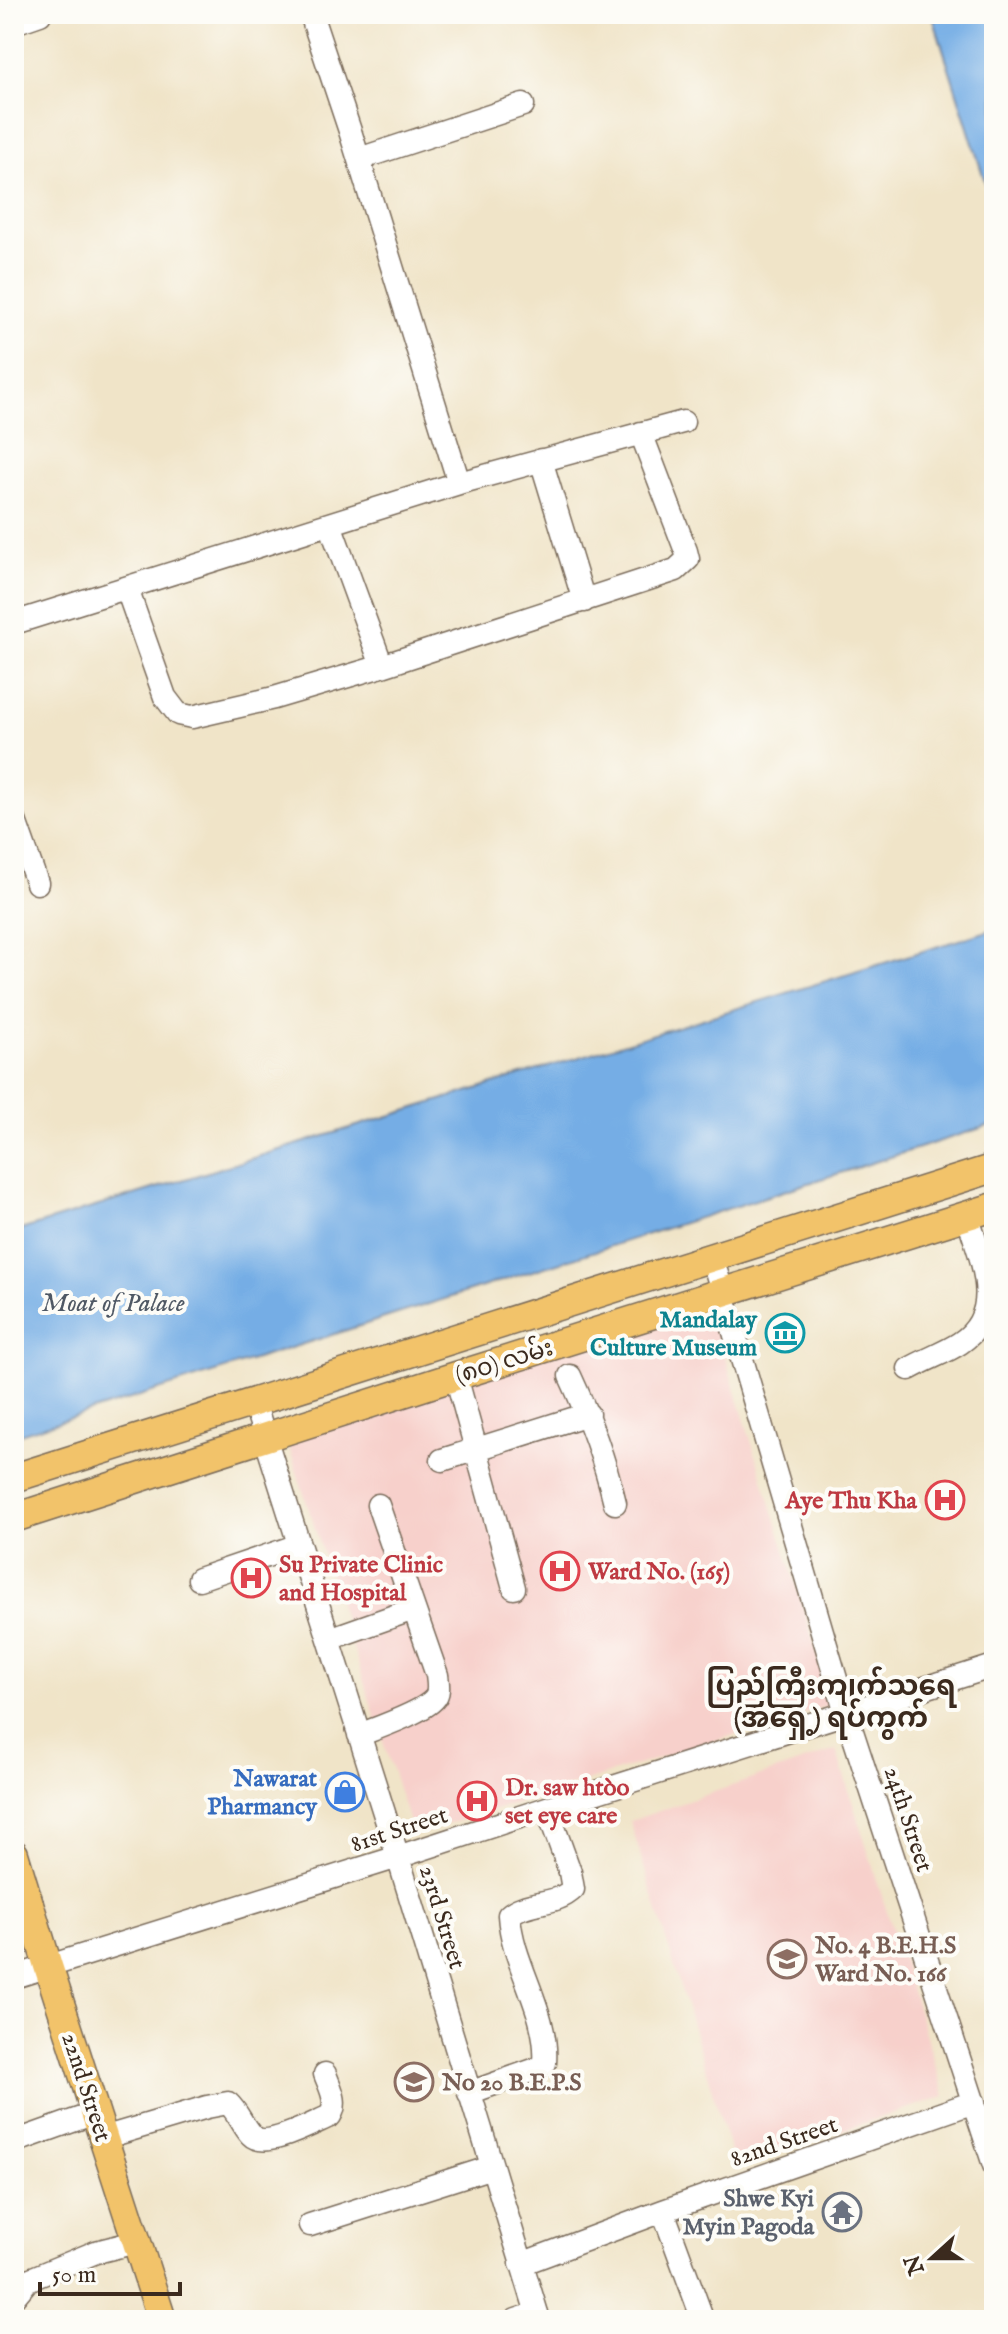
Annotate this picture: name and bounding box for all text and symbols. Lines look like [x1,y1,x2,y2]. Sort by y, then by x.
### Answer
water label: Moat of Palace [41,1287,185,1320]
place label: Mandalay Culture Museum [590,1305,758,1364]
museum icon: Mandalay Culture Museum [764,1312,806,1354]
street label: (၈၀) လမ်း [451,1331,557,1392]
hospital icon: Aye Thu Kha [924,1479,966,1521]
place label: Aye Thu Kha [784,1486,918,1517]
place label: Su Private Clinic and Hospital [279,1550,443,1609]
hospital icon: Ward No. (165) [539,1550,581,1592]
hospital icon: Su Private Clinic and Hospital [230,1557,272,1599]
place label: Ward No. (165) [587,1557,730,1588]
district label: ပြည်ကြီးကျက်သရေ (အရှေ့) ရပ်ကွက် [706,1666,957,1740]
street label: 24th Street [876,1763,939,1876]
place label: Nawarat Pharmancy [207,1764,318,1823]
shop icon: Nawarat Pharmancy [324,1771,366,1813]
place label: Dr. saw htòo set eye care [505,1773,629,1832]
hospital icon: Dr. saw htòo set eye care [456,1780,498,1822]
street label: 81st Street [347,1800,452,1861]
street label: 23rd Street [411,1862,472,1973]
place label: No. 4 B.E.H.S Ward No. 166 [814,1931,956,1990]
school or university icon: No. 4 B.E.H.S Ward No. 166 [766,1938,808,1980]
street label: 22nd Street [53,2029,118,2146]
school or university icon: No 20 B.E.P.S [393,2061,435,2103]
place label: No 20 B.E.P.S [441,2068,582,2099]
street label: 82nd Street [727,2110,842,2175]
place label: Shwe Kyi Myin Pagoda [683,2184,815,2243]
temple icon: Shwe Kyi Myin Pagoda [821,2191,863,2233]
north arrow [892,2218,972,2298]
scale bar [40,2246,180,2296]
text: N [899,2251,932,2279]
text: 50 m [52,2260,96,2291]

